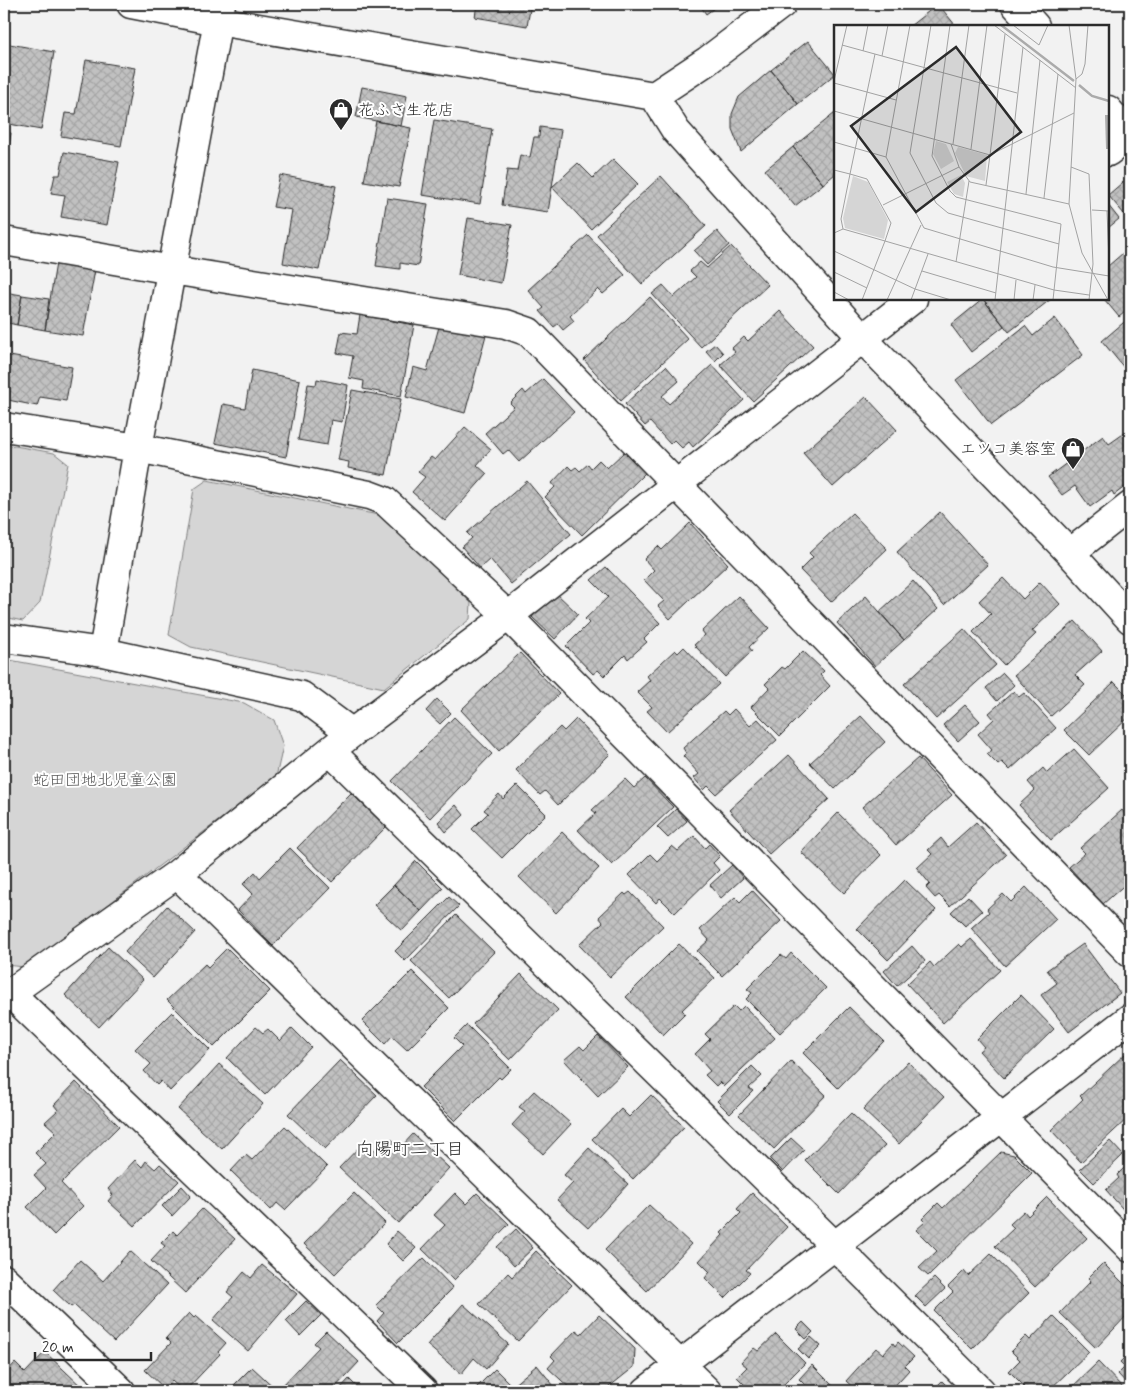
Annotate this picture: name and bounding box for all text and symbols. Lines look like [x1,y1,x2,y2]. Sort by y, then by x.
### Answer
inset map [834,25,1109,300]
shop icon: 花ふさ生花店 [328,97,354,131]
place label: 花ふさ生花店 [358,100,454,121]
shop icon: エツコ美容室 [1060,436,1086,470]
place label: エツコ美容室 [960,439,1056,460]
park label: 蛇田団地北児童公園 [33,770,177,791]
district label: 向陽町二丁目 [356,1138,464,1162]
scale bar [35,1330,151,1362]
text: 20 m [42,1338,74,1358]

